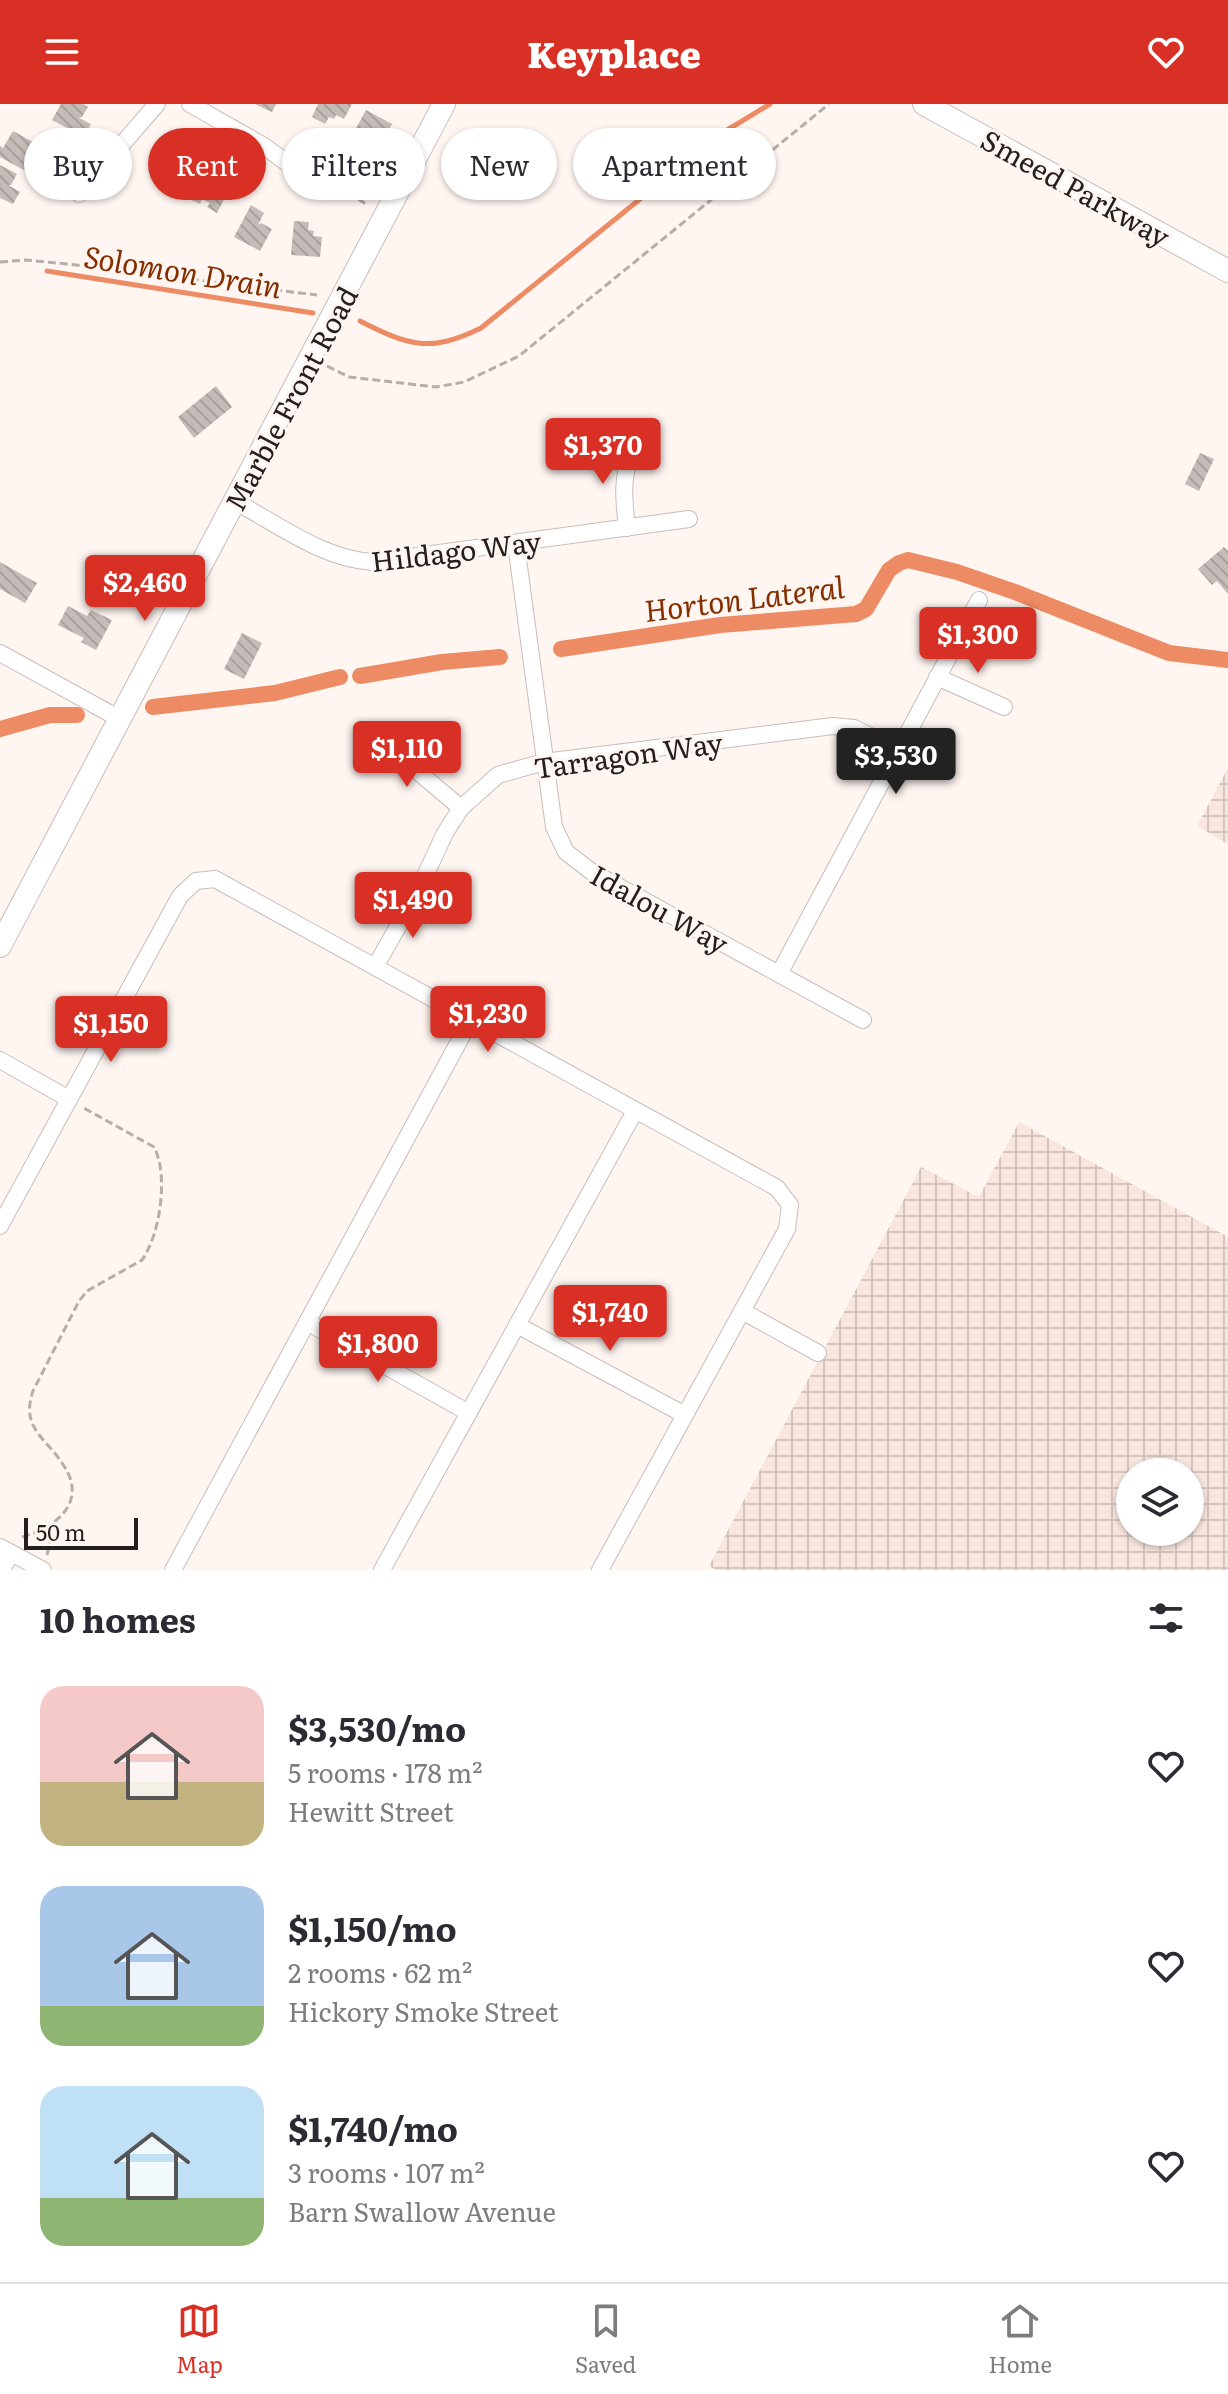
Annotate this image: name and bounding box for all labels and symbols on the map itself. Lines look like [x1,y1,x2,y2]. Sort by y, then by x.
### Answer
street label: Smeed Parkway [974,118,1179,257]
water label: Solomon Drain [81,233,285,307]
street label: Marble Front Road [213,278,367,518]
pin: $1,370 [538,418,668,486]
street label: Hildago Way [369,519,544,581]
pin: $2,460 [80,555,210,623]
water label: Horton Lateral [642,563,847,631]
pin: $1,300 [913,607,1043,675]
street label: Tarragon Way [531,720,726,788]
pin: $1,110 [342,721,472,789]
pin: $3,530 [831,728,961,796]
street label: Idalou Way [583,853,737,964]
pin: $1,490 [348,872,478,940]
pin: $1,230 [423,986,553,1054]
pin: $1,150 [46,996,176,1064]
pin: $1,740 [545,1285,675,1353]
pin: $1,800 [313,1316,443,1384]
scale bar [24,1514,138,1550]

